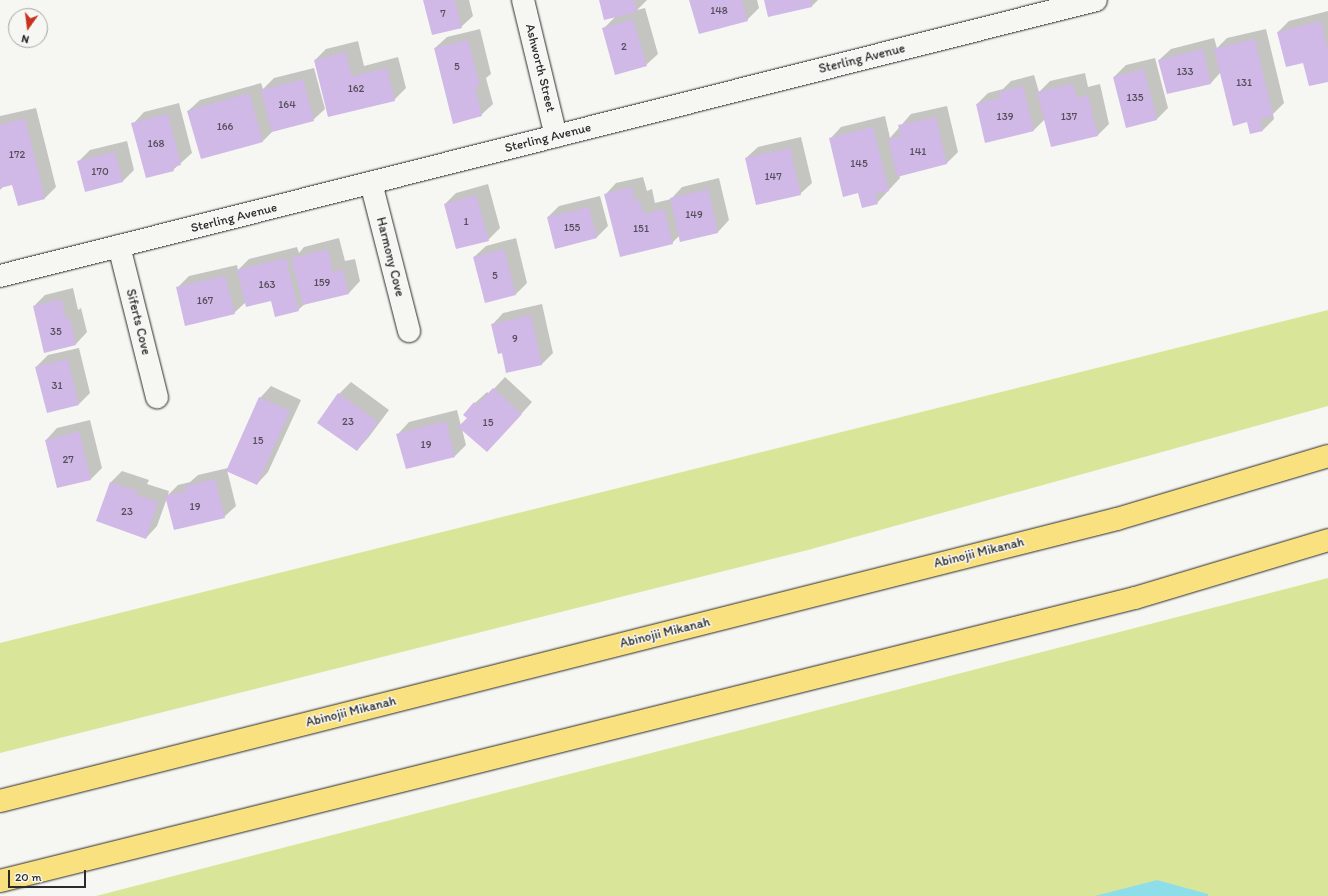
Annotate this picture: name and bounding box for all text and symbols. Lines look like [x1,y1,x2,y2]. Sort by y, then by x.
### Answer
house number: 148 [710,4,728,18]
house number: 7 [440,7,446,21]
north arrow [8,8,48,48]
street label: Ashworth Street [521,22,559,114]
text: N [20,32,30,46]
house number: 2 [621,40,627,54]
street label: Sterling Avenue [818,41,906,77]
house number: 5 [454,60,460,74]
house number: 133 [1176,65,1194,79]
house number: 131 [1236,76,1252,90]
house number: 162 [348,82,364,96]
house number: 135 [1127,91,1143,105]
house number: 164 [278,98,296,112]
house number: 139 [997,110,1013,124]
house number: 137 [1061,110,1077,124]
house number: 166 [217,120,233,134]
street label: Sterling Avenue [504,120,592,156]
house number: 168 [148,137,164,151]
house number: 141 [910,145,926,159]
house number: 172 [9,148,25,162]
house number: 145 [850,157,868,171]
house number: 170 [91,165,109,179]
house number: 147 [764,170,782,184]
street label: Sterling Avenue [190,200,278,236]
house number: 149 [685,208,703,222]
house number: 1 [463,215,469,229]
street label: Harmony Cove [373,216,407,298]
house number: 155 [564,221,580,235]
house number: 151 [633,222,649,236]
house number: 5 [492,269,498,283]
house number: 159 [314,276,330,290]
house number: 163 [259,278,275,292]
street label: Siferts Cove [122,287,154,357]
house number: 167 [197,294,213,308]
house number: 35 [50,325,62,339]
house number: 9 [512,332,518,346]
house number: 31 [51,379,63,393]
house number: 23 [342,415,354,429]
house number: 15 [483,416,493,430]
house number: 15 [253,434,263,448]
house number: 19 [421,438,431,452]
house number: 27 [62,453,74,467]
house number: 19 [190,500,200,514]
house number: 23 [121,505,133,519]
street label: Abinojii Mikanah [932,534,1026,572]
street label: Abinojii Mikanah [618,614,712,652]
street label: Abinojii Mikanah [304,693,398,731]
scale bar [10,862,88,888]
text: 20 m [15,870,42,884]

